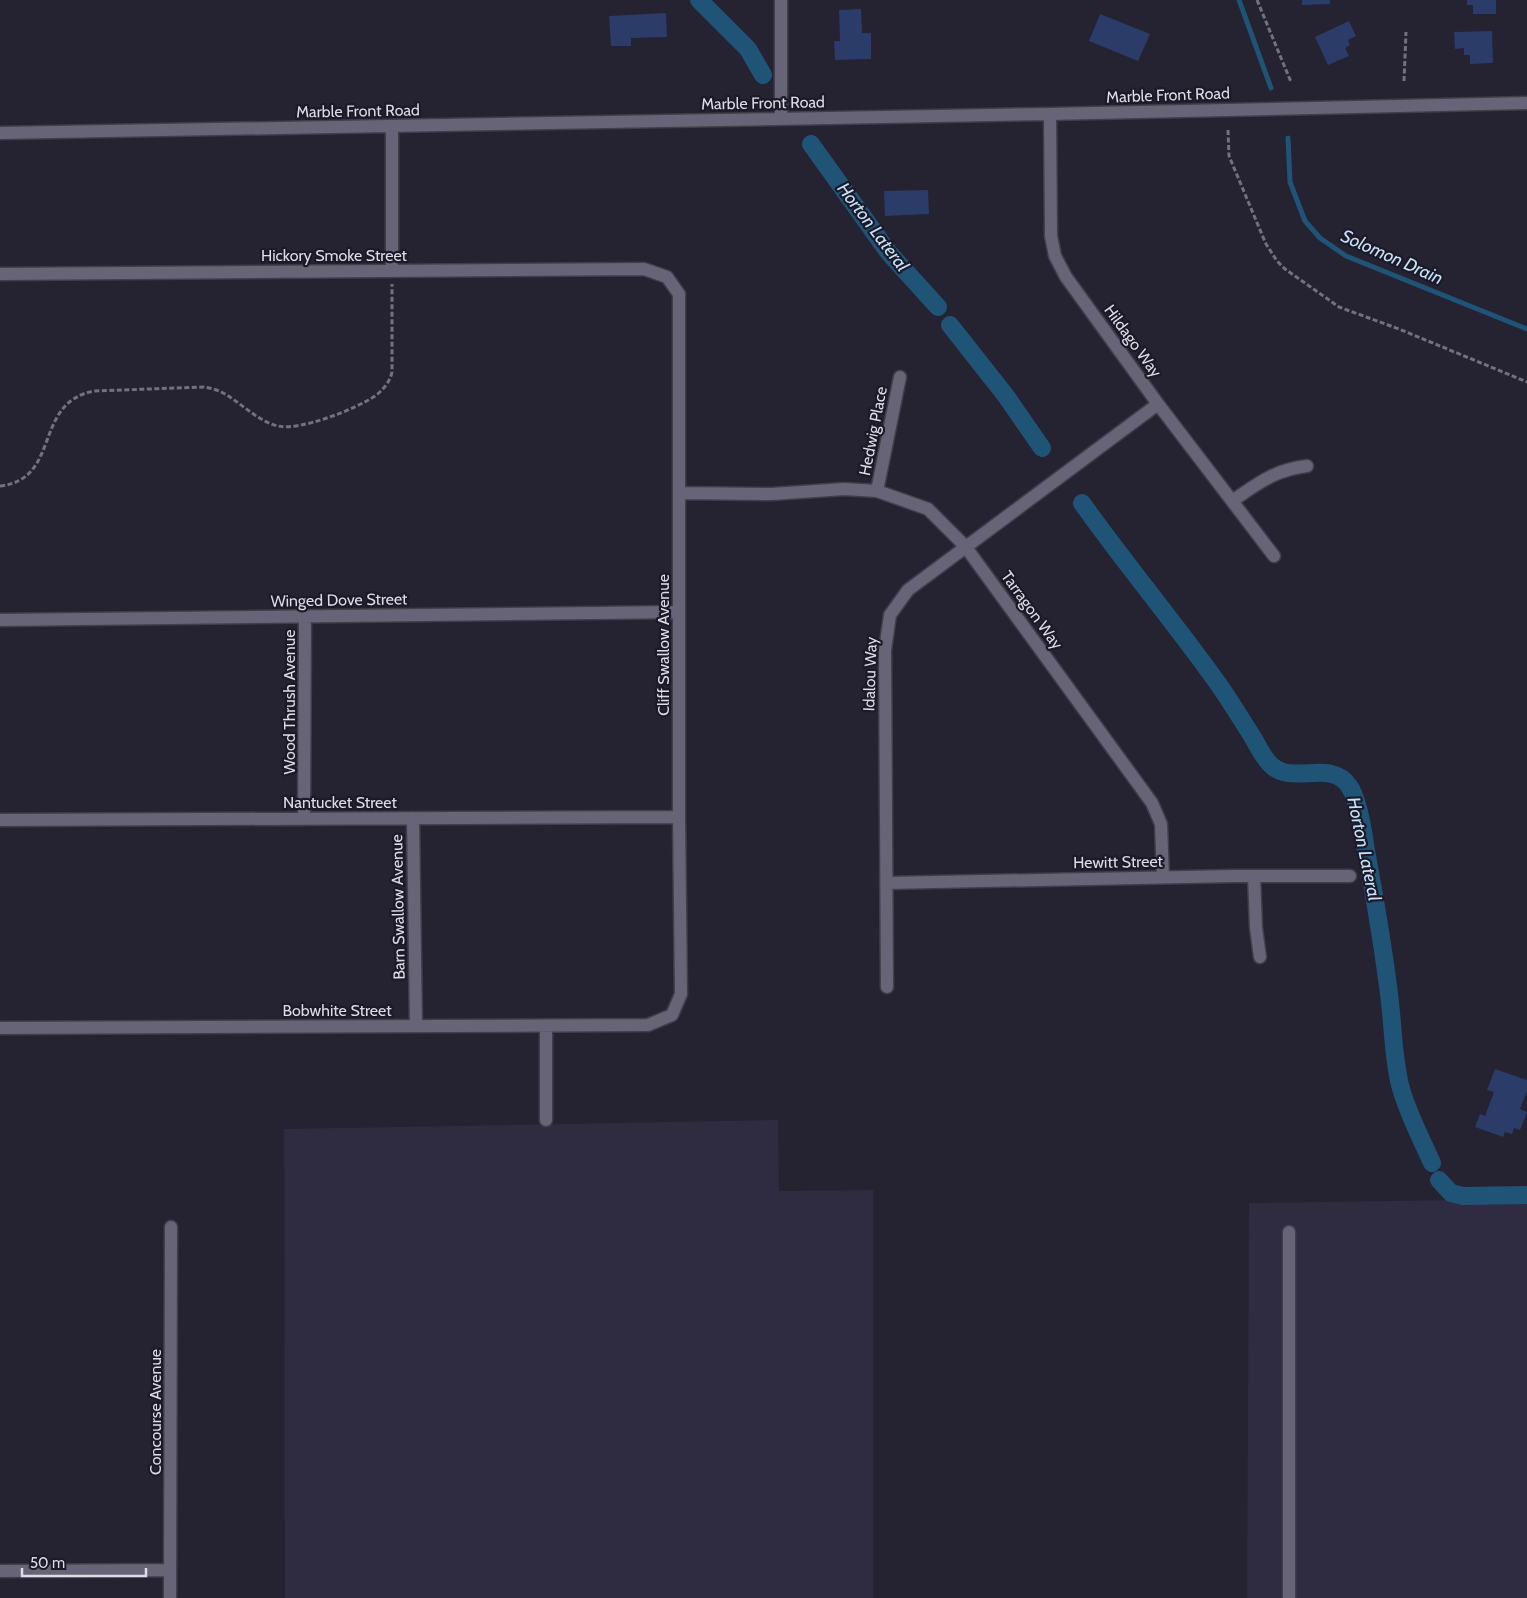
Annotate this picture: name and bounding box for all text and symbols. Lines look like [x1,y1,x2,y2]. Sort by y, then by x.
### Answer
street label: Marble Front Road [1106,83,1230,107]
street label: Marble Front Road [701,92,825,114]
street label: Marble Front Road [296,100,420,122]
water label: Horton Lateral [832,178,914,276]
water label: Solomon Drain [1338,225,1446,289]
street label: Hickory Smoke Street [261,246,408,265]
street label: Hildago Way [1100,301,1166,381]
street label: Hedwig Place [855,385,891,477]
street label: Tarragon Way [997,567,1067,653]
street label: Cliff Swallow Avenue [654,574,673,716]
street label: Winged Dove Street [270,589,408,611]
street label: Wood Thrush Avenue [280,630,299,774]
street label: Idalou Way [859,636,881,712]
street label: Nantucket Street [283,793,397,812]
water label: Horton Lateral [1342,795,1386,904]
street label: Barn Swallow Avenue [387,834,409,980]
street label: Hewitt Street [1073,852,1164,872]
street label: Bobwhite Street [282,1001,392,1020]
street label: Concourse Avenue [146,1349,165,1475]
scale bar [22,1546,146,1578]
text: 50 m [30,1554,65,1572]

